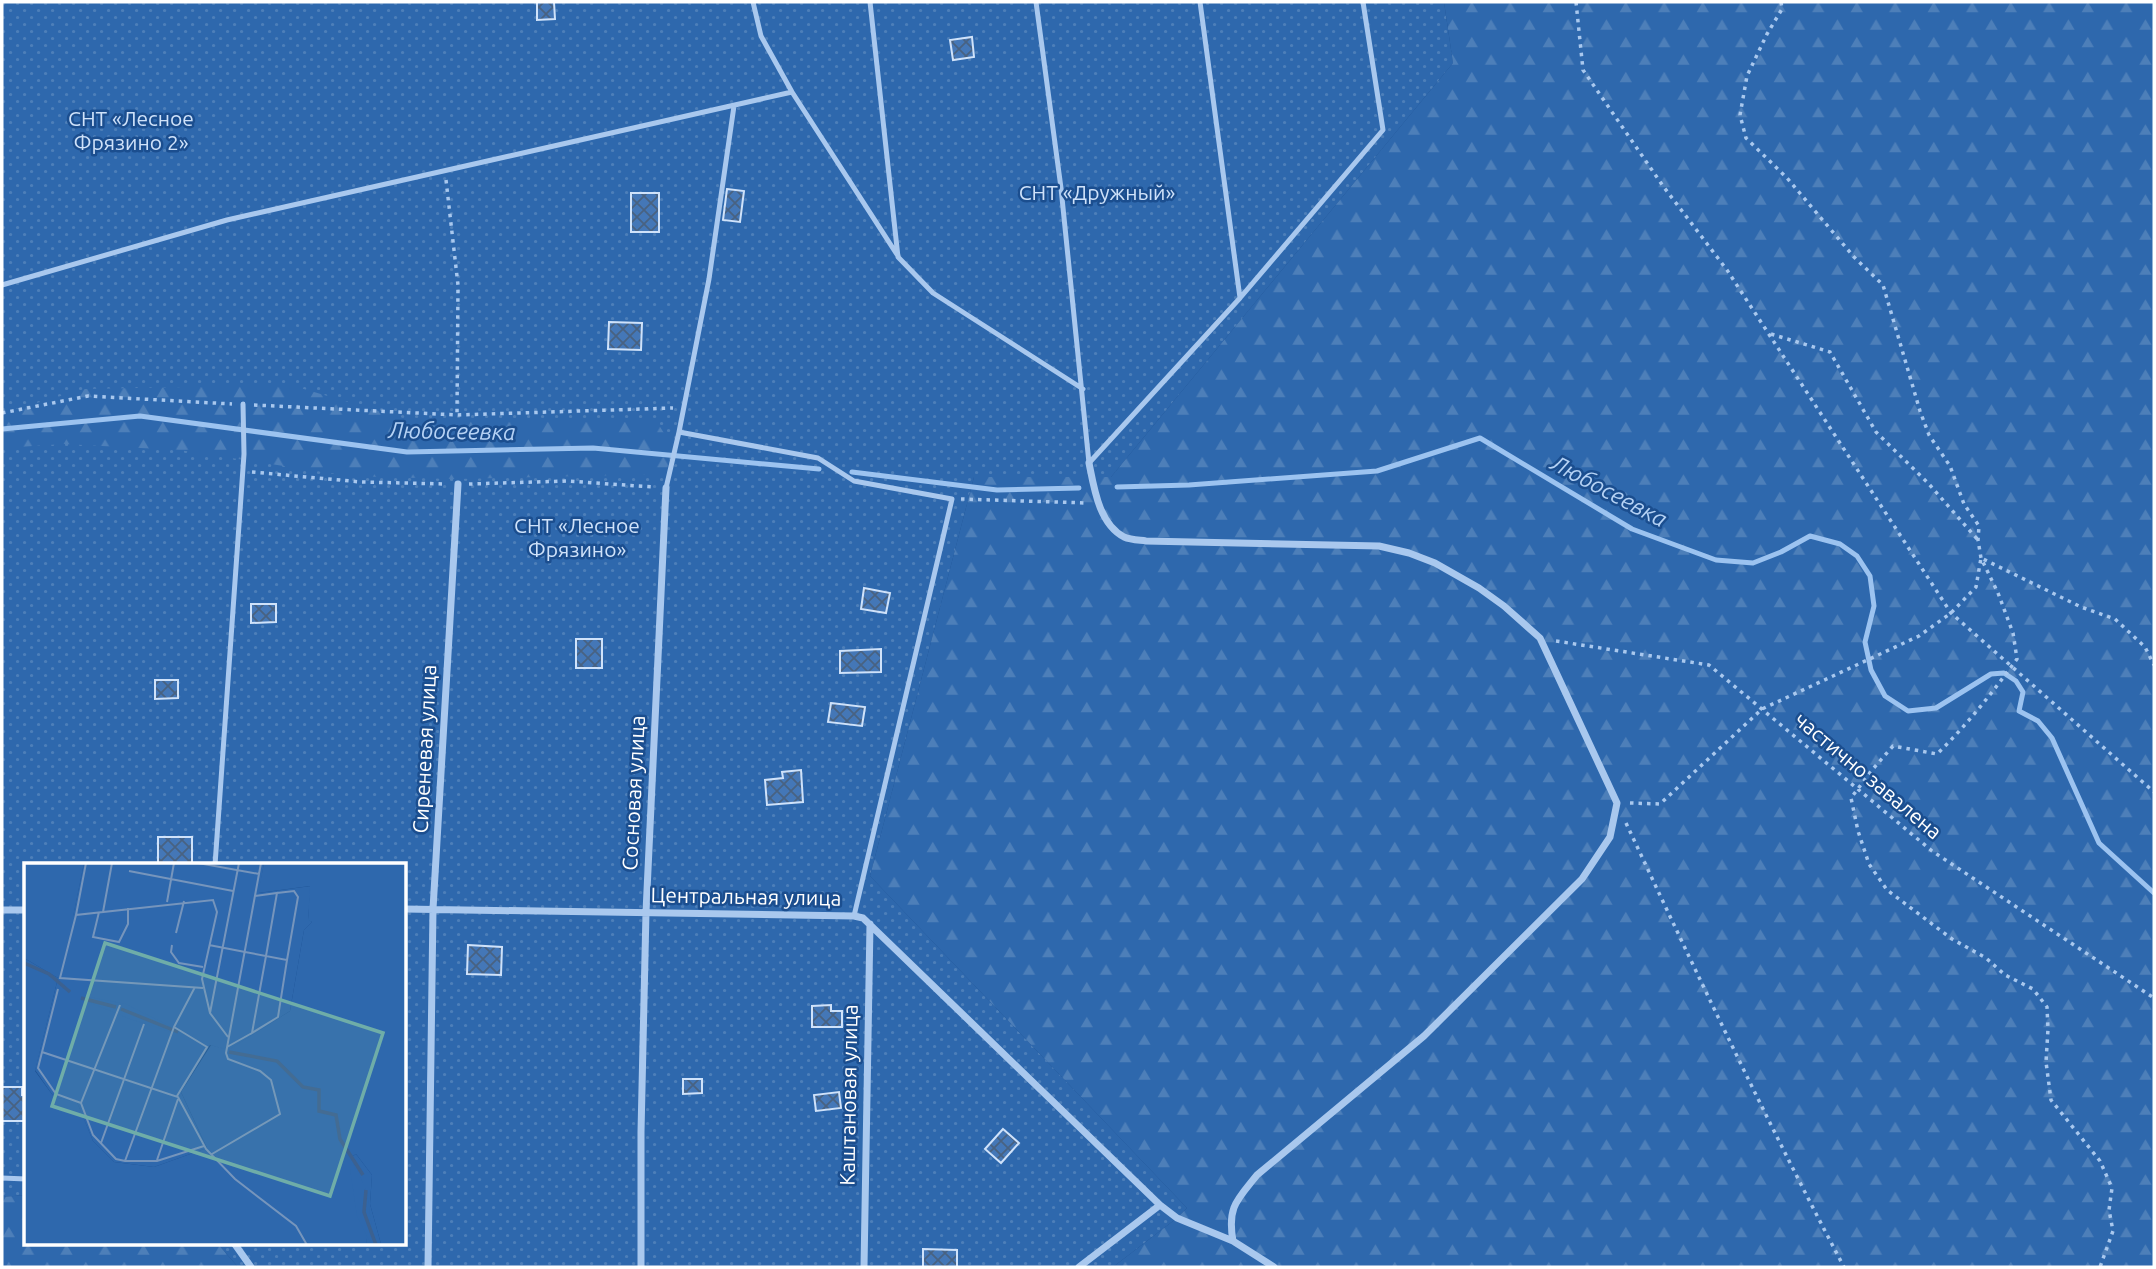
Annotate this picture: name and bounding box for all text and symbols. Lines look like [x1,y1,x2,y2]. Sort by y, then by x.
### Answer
park label: СНТ «Лесное Фрязино 2» [68,106,194,154]
park label: СНТ «Дружный» [1019,180,1175,204]
water label: Любосеевка [387,417,516,444]
water label: Любосеевка [1546,449,1671,531]
park label: СНТ «Лесное Фрязино» [514,513,640,561]
street label: Сиреневая улица [408,664,440,834]
street label: частично завалена [1790,707,1947,844]
street label: Сосновая улица [617,715,649,871]
inset map [24,863,406,1244]
street label: Центральная улица [650,882,842,910]
street label: Каштановая улица [834,1004,862,1186]

